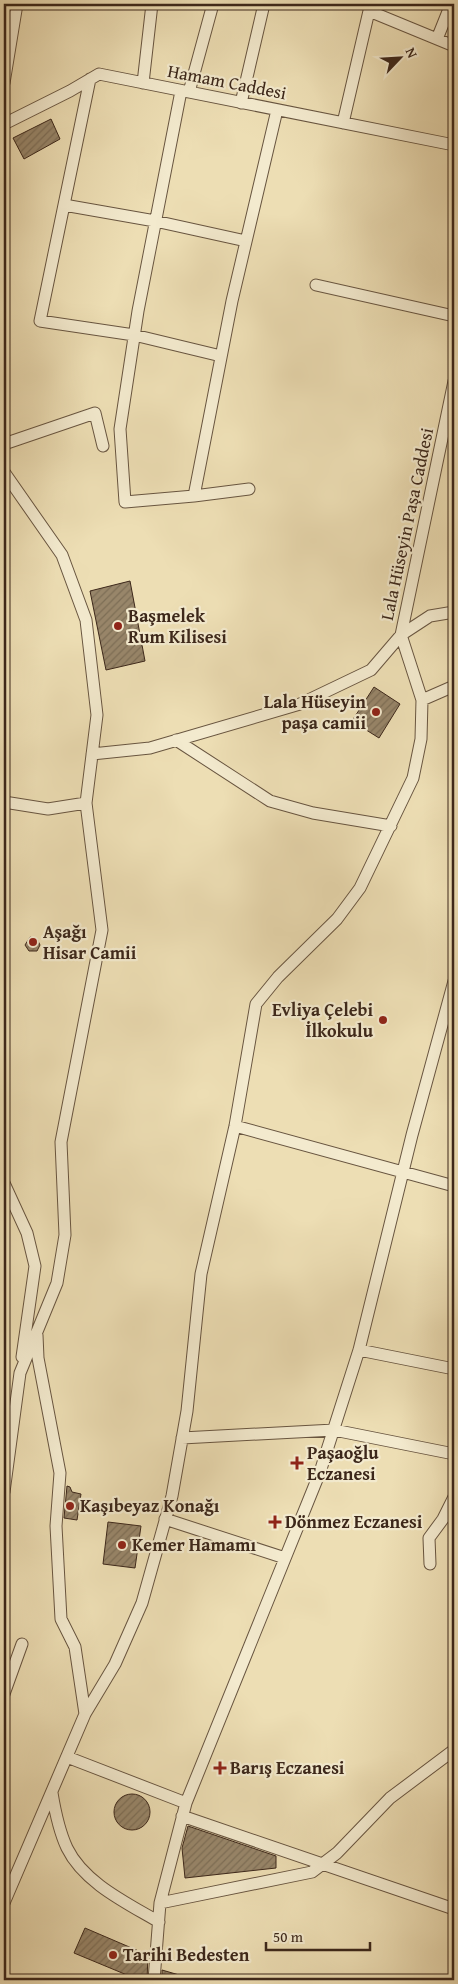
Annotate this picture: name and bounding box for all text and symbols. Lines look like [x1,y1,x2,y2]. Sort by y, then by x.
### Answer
north arrow [376,32,426,82]
text: N [401,44,423,62]
street label: Hamam Caddesi [165,57,289,106]
street label: Lala Hüseyin Paşa Caddesi [373,425,440,623]
place label: Başmelek Rum Kilisesi [128,602,227,650]
marker: Başmelek Rum Kilisesi [112,620,124,632]
place label: Lala Hüseyin paşa camii [264,688,366,736]
marker: Lala Hüseyin paşa camii [370,706,382,718]
place label: Aşağı Hisar Camii [43,918,137,966]
marker: Aşağı Hisar Camii [27,936,39,948]
place label: Evliya Çelebi İlkokulu [272,996,374,1044]
marker: Evliya Çelebi İlkokulu [377,1014,389,1026]
place label: Paşaoğlu Eczanesi [307,1439,379,1487]
marker: Paşaoğlu Eczanesi [291,1457,303,1469]
place label: Kaşıbeyaz Konağı [80,1492,220,1519]
marker: Kaşıbeyaz Konağı [64,1500,76,1512]
place label: Dönmez Eczanesi [285,1508,423,1535]
marker: Dönmez Eczanesi [269,1516,281,1528]
place label: Kemer Hamamı [132,1531,256,1558]
marker: Kemer Hamamı [116,1539,128,1551]
place label: Barış Eczanesi [230,1754,345,1781]
marker: Barış Eczanesi [214,1762,226,1774]
scale bar [266,1919,369,1951]
text: 50 m [273,1926,304,1947]
place label: Tarihi Bedesten [123,1941,250,1968]
marker: Tarihi Bedesten [107,1949,119,1961]

